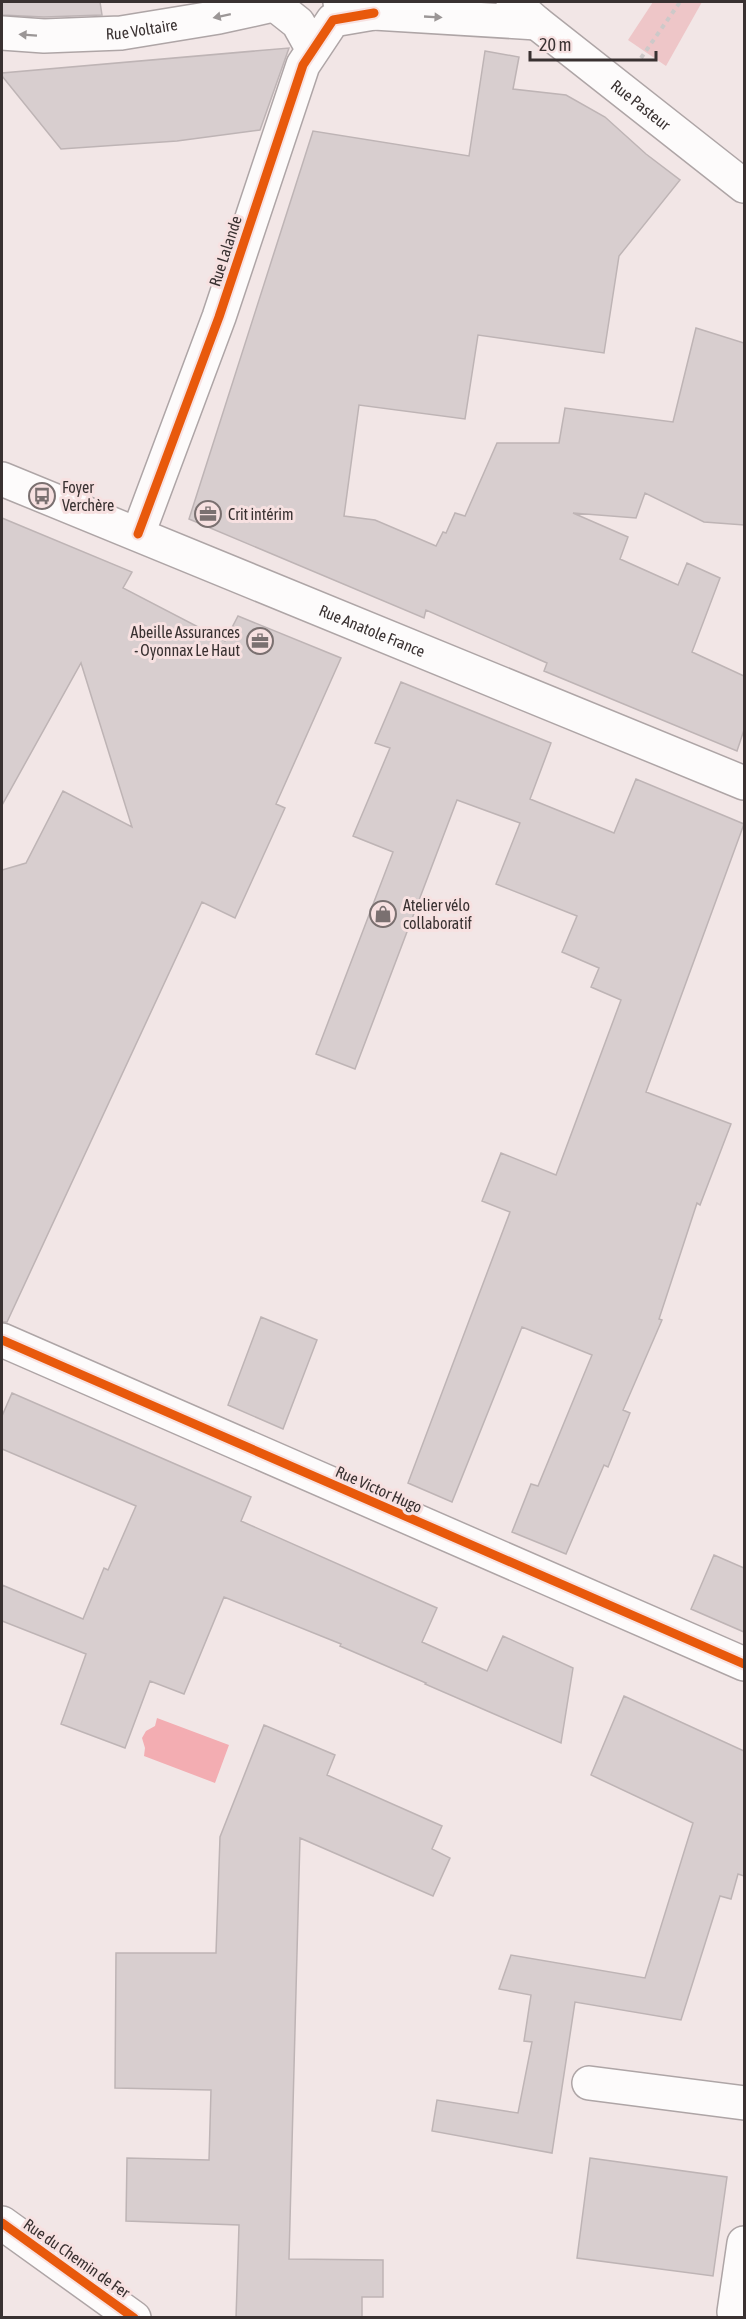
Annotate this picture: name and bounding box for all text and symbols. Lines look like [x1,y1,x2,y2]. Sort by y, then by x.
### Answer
one-way arrow [212,12,231,21]
one-way arrow [423,13,442,22]
street label: Rue Voltaire [105,15,179,43]
scale bar [530,24,656,62]
one-way arrow [19,30,38,39]
text: 20 m [539,34,571,55]
street label: Rue Pasteur [608,76,674,134]
street label: Rue Lalande [205,213,245,289]
place label: Foyer Verchère [62,478,114,514]
bus stop icon: Foyer Verchère [27,481,57,511]
office icon: Crit intérim [193,499,223,529]
place label: Crit intérim [228,505,293,523]
street label: Rue Anatole France [317,601,428,660]
place label: Abeille Assurances - Oyonnax Le Haut [131,623,240,660]
office icon: Abeille Assurances - Oyonnax Le Haut [245,626,275,656]
place label: Atelier vélo collaboratif [403,896,473,932]
shop icon: Atelier vélo collaboratif [368,899,398,929]
street label: Rue Victor Hugo [333,1462,425,1517]
street label: Rue du Chemin de Fer [21,2215,134,2301]

